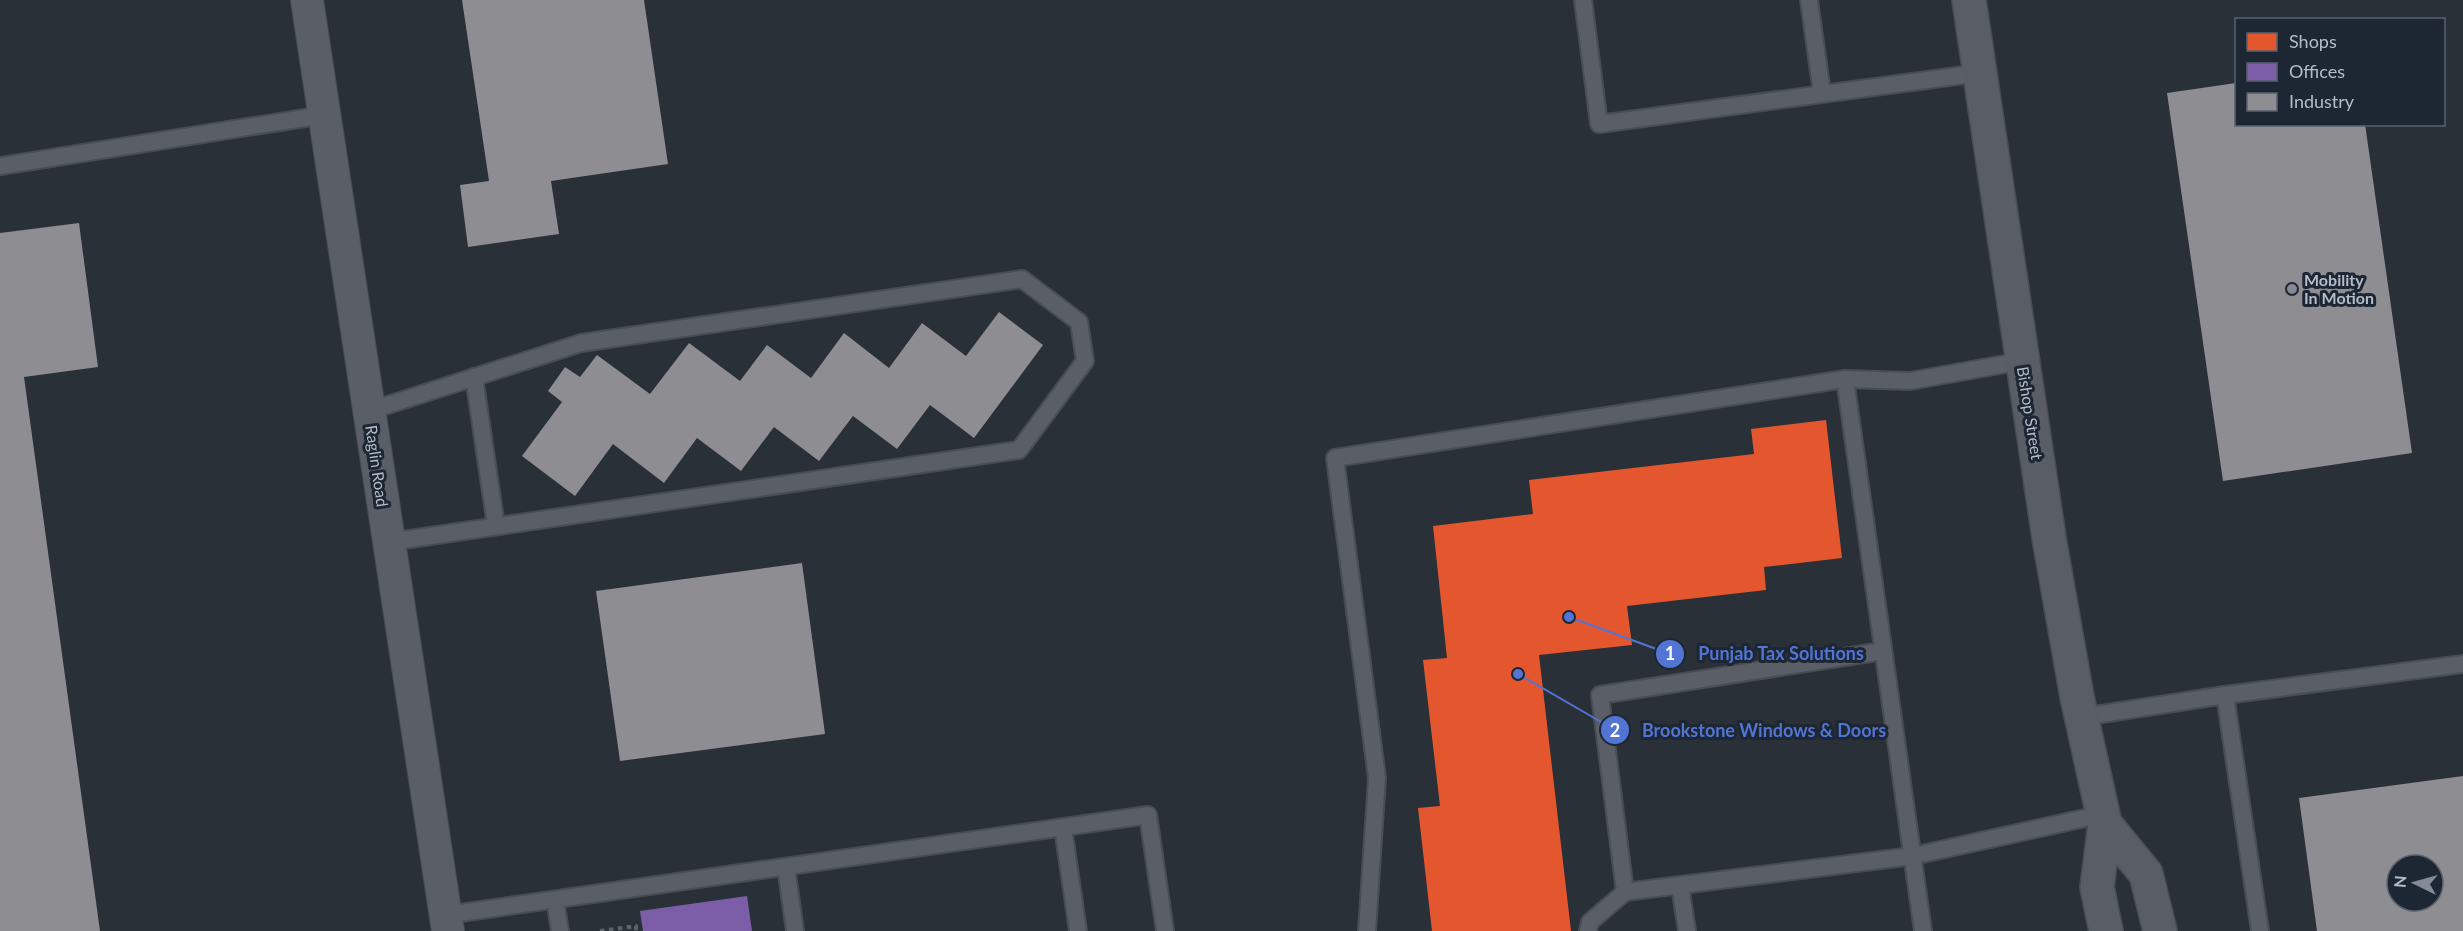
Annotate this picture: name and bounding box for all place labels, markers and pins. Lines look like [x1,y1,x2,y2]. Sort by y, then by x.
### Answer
place label: Mobility In Motion [2304,270,2374,307]
marker: Mobility In Motion [2285,282,2299,296]
callout: Punjab Tax Solutions [1655,636,1876,672]
callout: Brookstone Windows & Doors [1600,712,1898,748]

